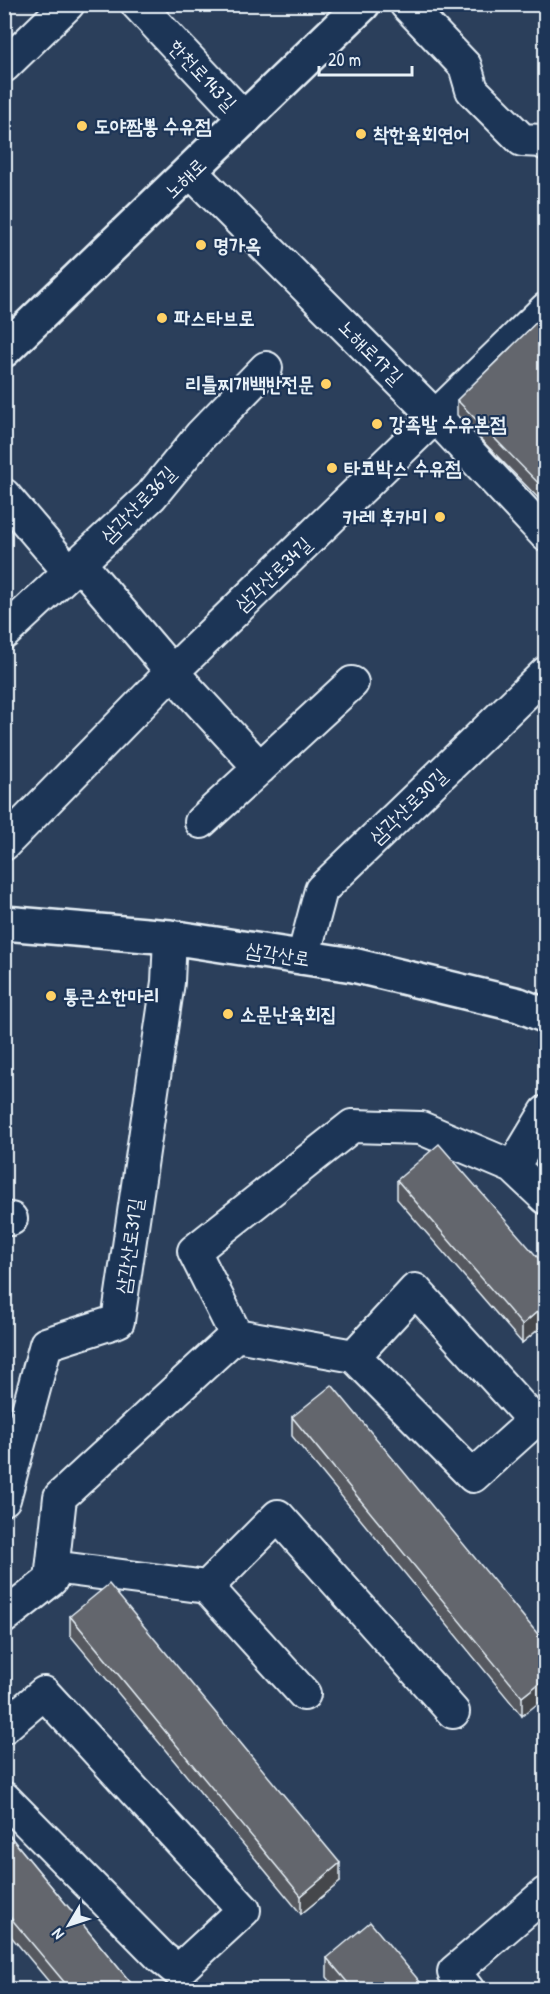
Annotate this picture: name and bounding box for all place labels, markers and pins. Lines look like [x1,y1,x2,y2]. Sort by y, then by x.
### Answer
place label: 도야짬뽕 수유점 [94,112,211,139]
marker: 도야짬뽕 수유점 [75,119,89,133]
place label: 착한육회연어 [373,120,470,147]
marker: 착한육회연어 [354,127,368,141]
place label: 명가옥 [213,231,261,258]
marker: 명가옥 [194,238,208,252]
place label: 파스타브로 [174,304,254,331]
marker: 파스타브로 [155,311,169,325]
place label: 리틀찌개백반전문 [185,370,314,397]
marker: 리틀찌개백반전문 [319,377,333,391]
place label: 강족발 수유본점 [389,410,506,437]
marker: 강족발 수유본점 [370,417,384,431]
place label: 타코박스 수유점 [344,454,461,481]
marker: 타코박스 수유점 [325,461,339,475]
place label: 카레 후카미 [343,503,428,530]
marker: 카레 후카미 [433,510,447,524]
place label: 통큰소한마리 [63,982,160,1009]
marker: 통큰소한마리 [44,989,58,1003]
place label: 소문난육회집 [240,1000,337,1027]
marker: 소문난육회집 [221,1007,235,1021]

